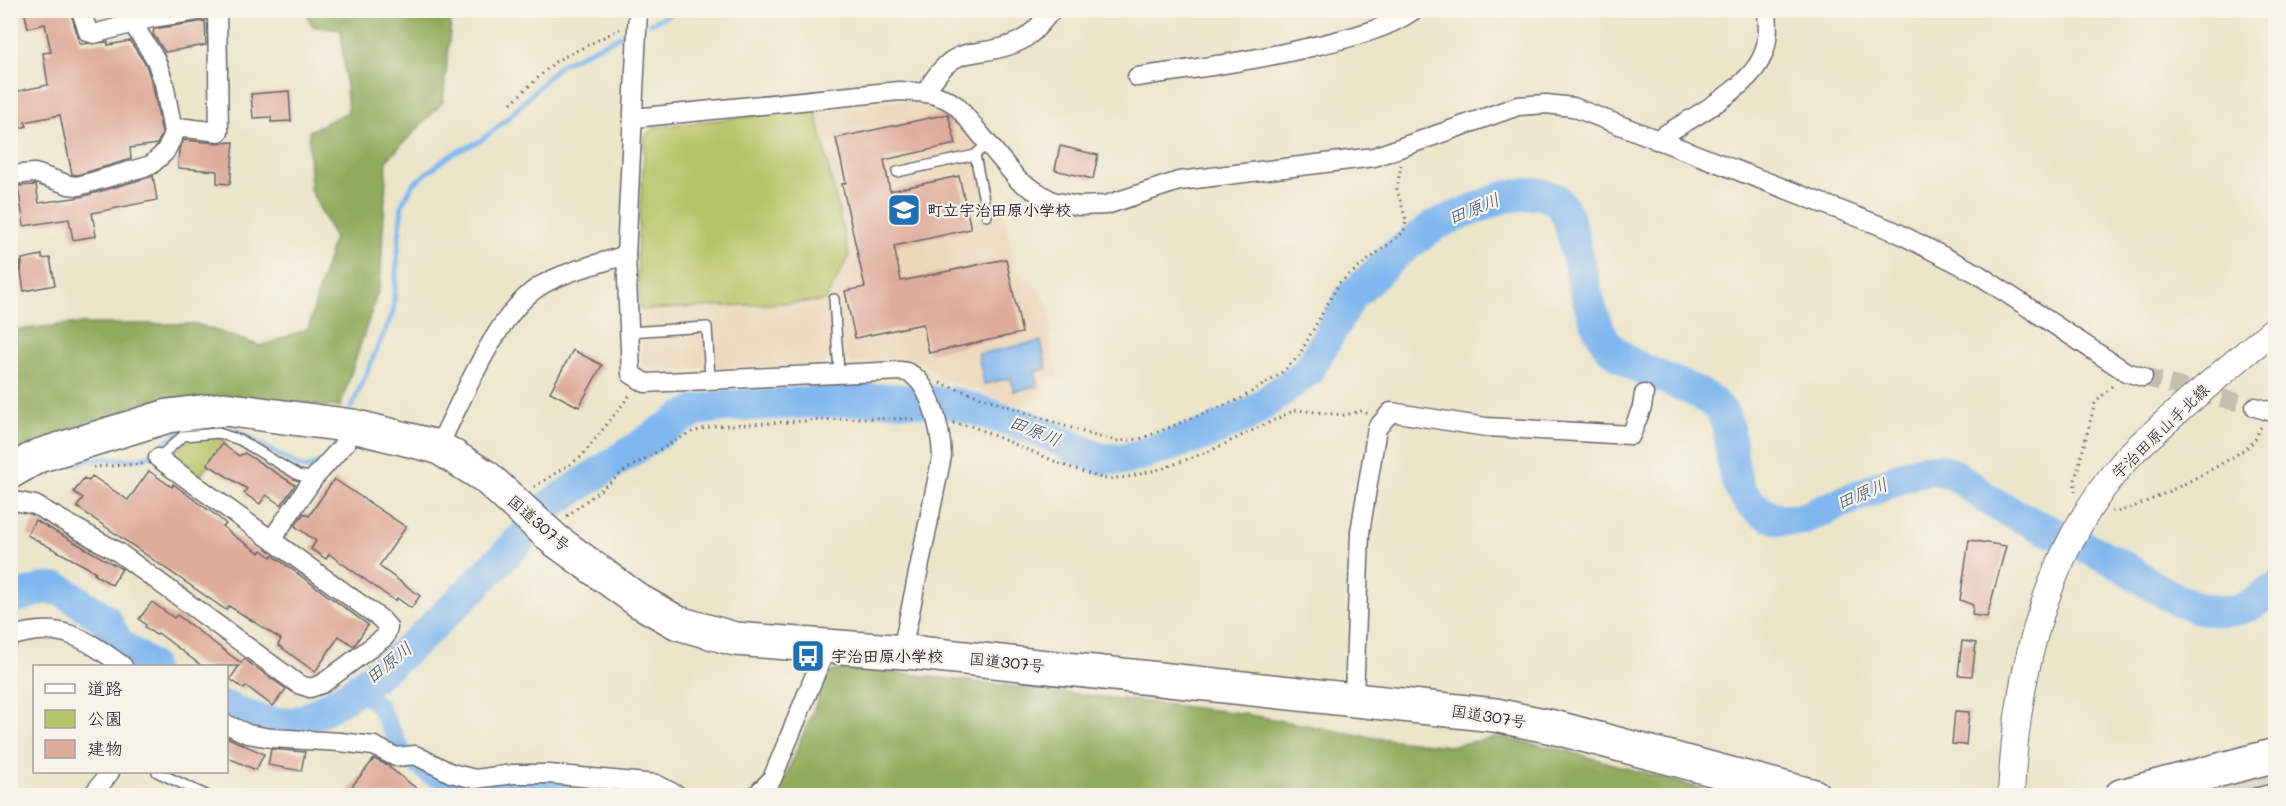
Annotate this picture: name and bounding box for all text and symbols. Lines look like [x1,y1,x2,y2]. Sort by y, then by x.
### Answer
water label: 田原川 [1444,187,1503,229]
school or university icon: 町立宇治田原小学校 [886,192,922,228]
place label: 町立宇治田原小学校 [927,199,1071,220]
street label: 宇治田原山手北線 [2106,379,2213,483]
water label: 田原川 [1006,409,1065,451]
water label: 田原川 [1832,471,1891,515]
street label: 国道307号 [504,490,575,556]
water label: 田原川 [360,636,417,689]
bus stop icon: 宇治田原小学校 [790,638,826,674]
place label: 宇治田原小学校 [831,645,943,666]
street label: 国道307号 [968,647,1046,676]
legend [33,665,228,773]
text: 道路 [87,676,123,700]
street label: 国道307号 [1450,699,1528,732]
text: 公園 [87,706,123,730]
text: 建物 [87,736,123,760]

